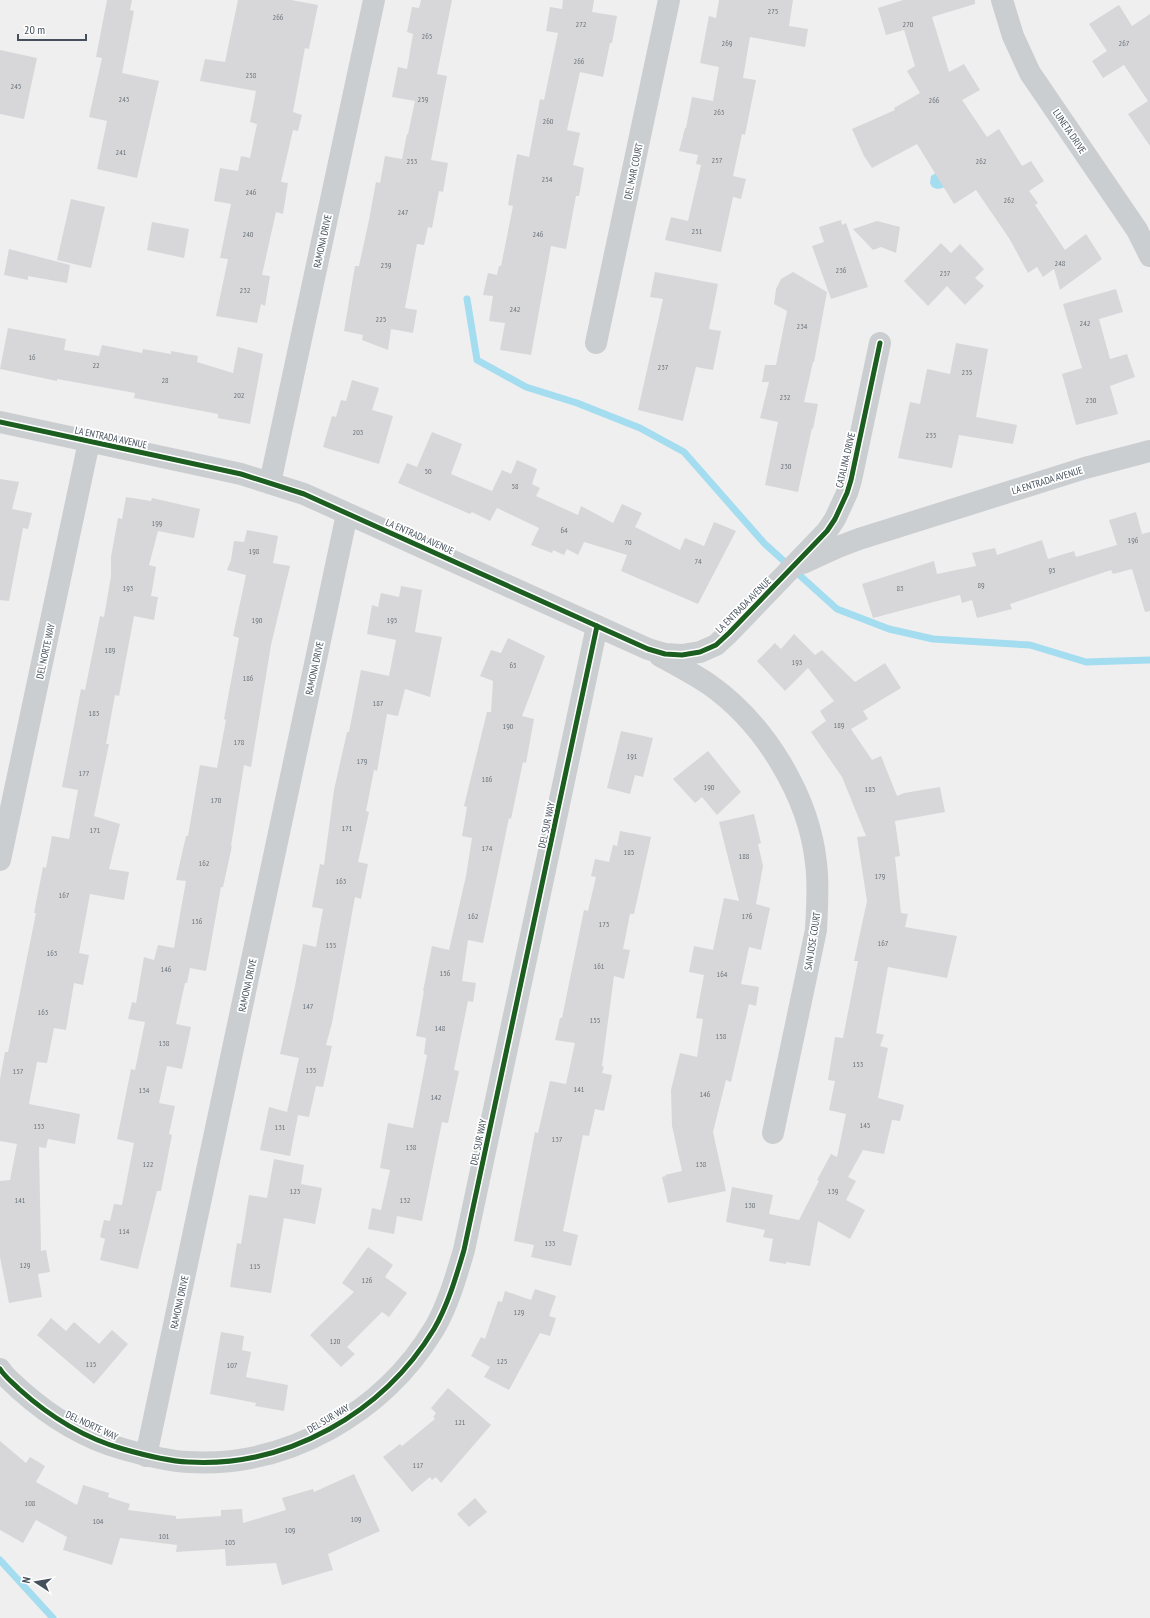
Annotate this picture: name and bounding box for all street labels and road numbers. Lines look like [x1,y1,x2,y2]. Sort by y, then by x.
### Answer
street label: LUNETA DRIVE [1050,107,1089,156]
street label: DEL MAR COURT [621,141,646,201]
street label: RAMONA DRIVE [310,213,334,269]
street label: LA ENTRADA AVENUE [74,423,148,451]
street label: CATALINA DRIVE [833,431,858,489]
street label: LA ENTRADA AVENUE [1010,464,1084,497]
street label: LA ENTRADA AVENUE [384,516,456,557]
street label: LA ENTRADA AVENUE [713,575,774,636]
street label: DEL NORTE WAY [33,622,58,680]
street label: RAMONA DRIVE [302,640,326,696]
street label: DEL SUR WAY [535,800,558,849]
street label: SAN JOSE COURT [801,910,824,971]
street label: RAMONA DRIVE [235,957,259,1013]
street label: DEL SUR WAY [467,1117,490,1166]
street label: RAMONA DRIVE [167,1274,191,1330]
street label: DEL SUR WAY [305,1401,352,1436]
street label: DEL NORTE WAY [63,1408,121,1443]

